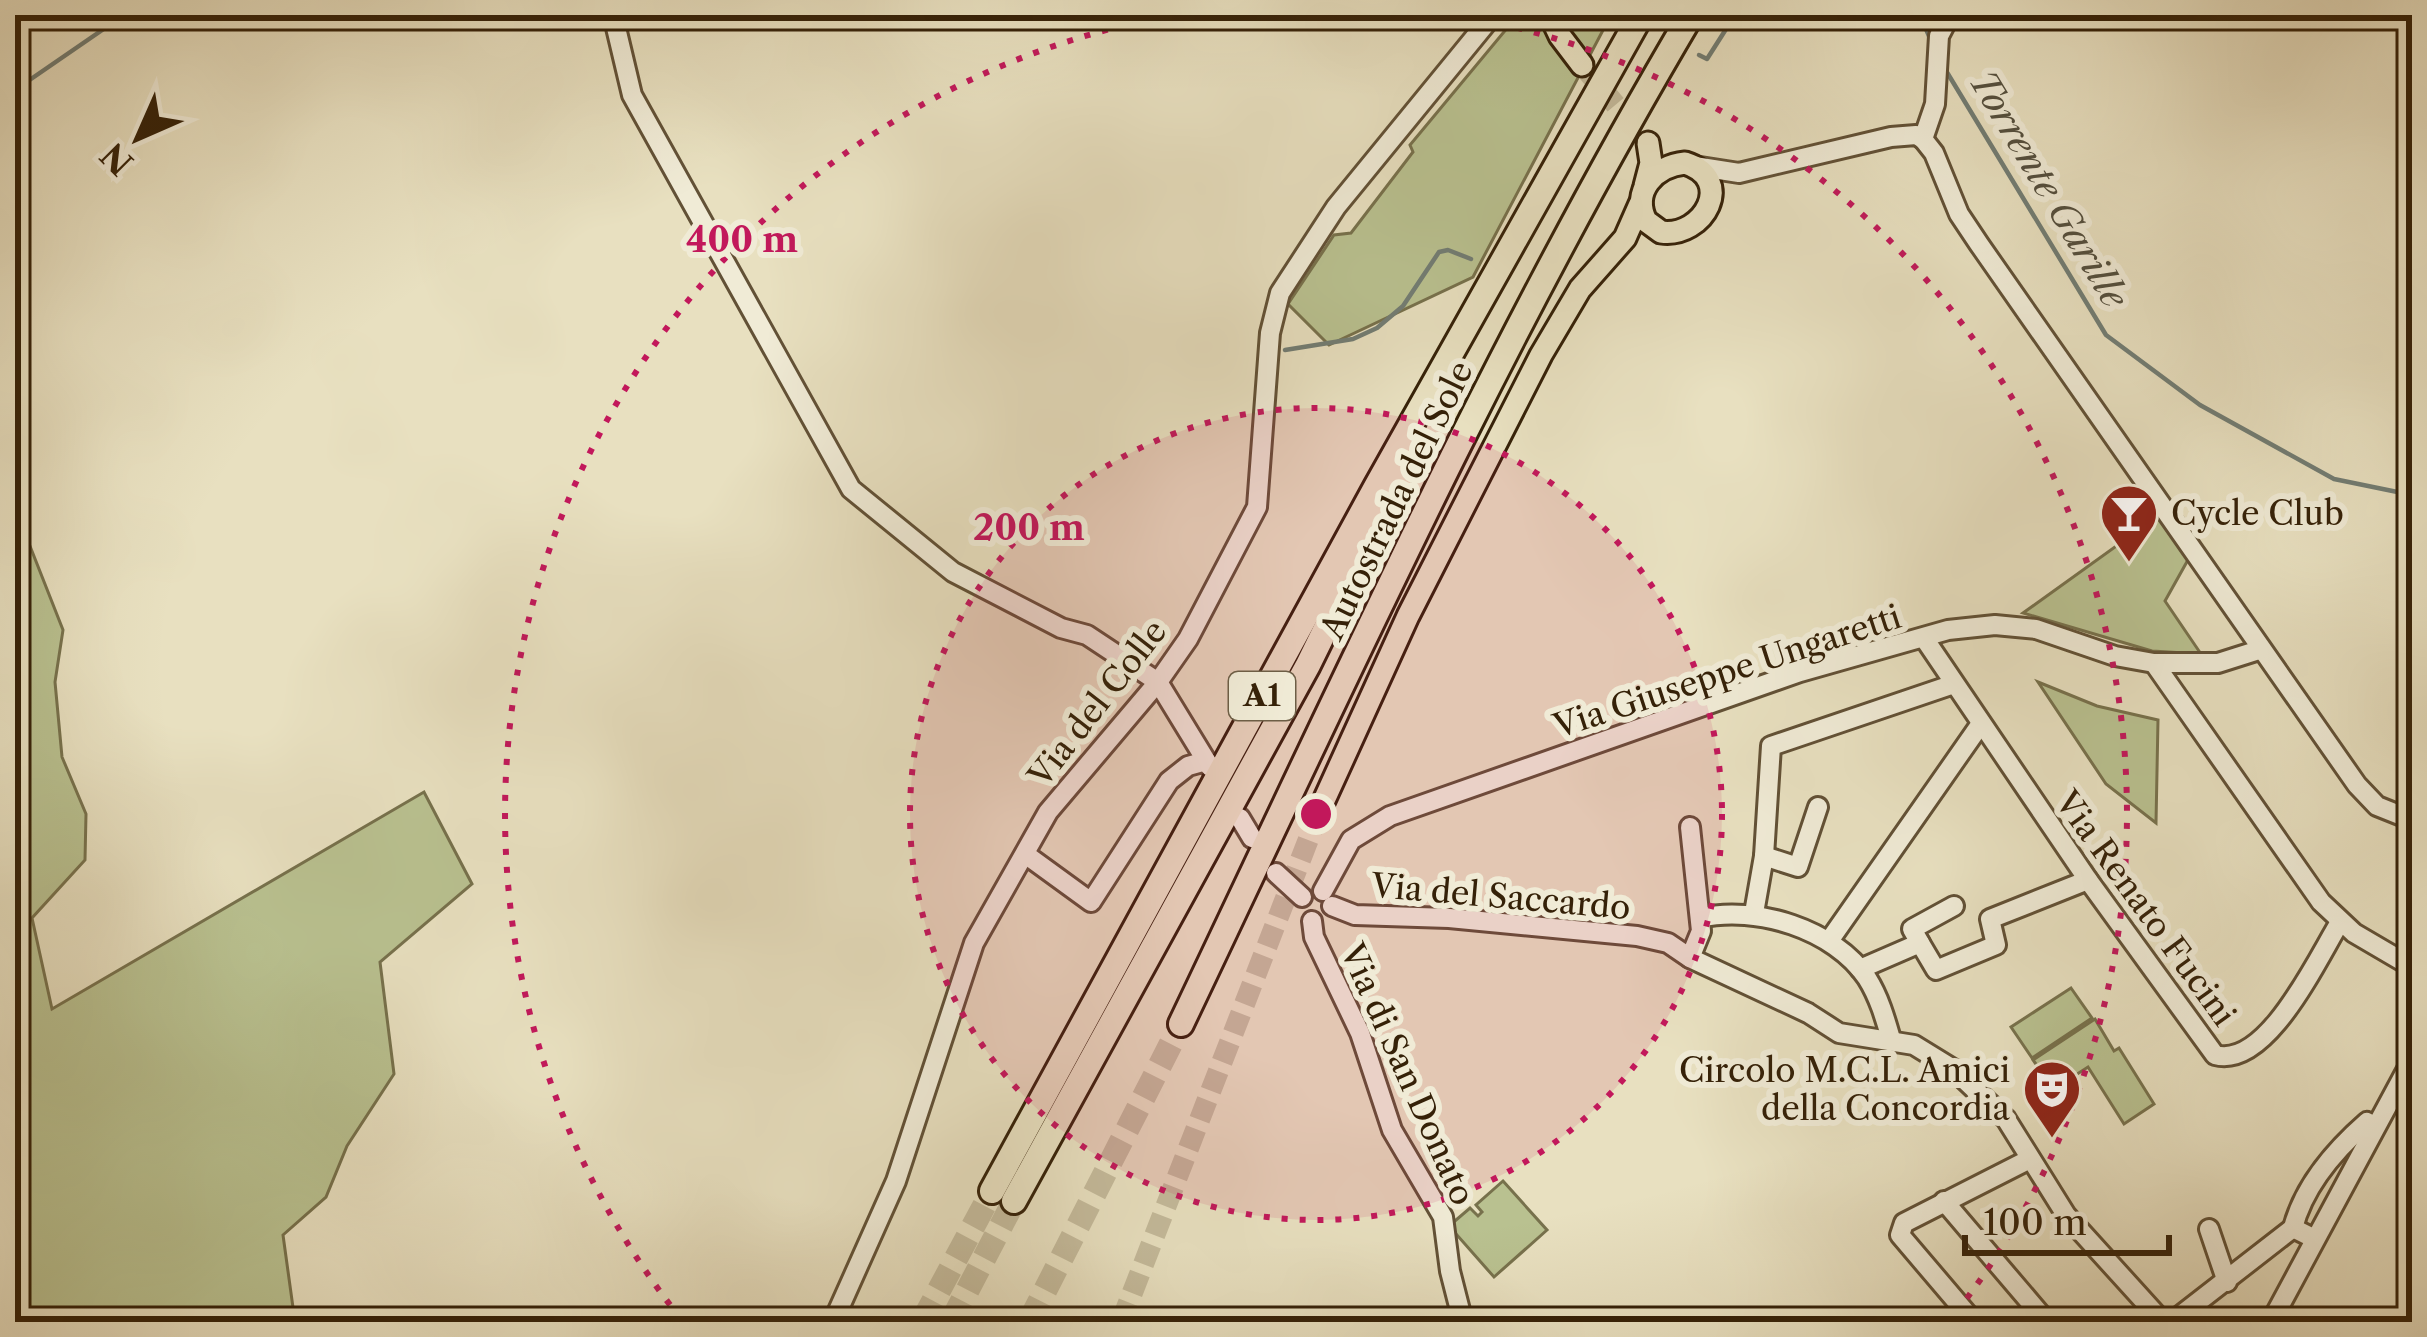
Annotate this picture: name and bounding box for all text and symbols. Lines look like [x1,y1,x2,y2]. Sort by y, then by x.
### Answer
water label: Torrente Garille [1961,62,2138,317]
north arrow [78,78,198,198]
text: N [93,134,142,183]
text: 400 m [686,217,798,261]
street label: Autostrada del Sole [1311,354,1482,647]
bar icon: Cycle Club [2098,482,2160,564]
place label: Cycle Club [2171,493,2344,534]
text: 200 m [973,505,1085,549]
street label: Via Giuseppe Ungaretti [1547,596,1906,747]
street label: Via del Colle [1019,612,1175,796]
road number: A1 [1229,672,1295,720]
street label: Via Renato Fucini [2046,782,2245,1034]
centre of rings [1295,793,1337,835]
street label: Via del Saccardo [1369,865,1632,928]
street label: Via di San Donato [1331,936,1484,1211]
place label: Circolo M.C.L. Amici della Concordia [1679,1050,2011,1129]
theatre icon: Circolo M.C.L. Amici della Concordia [2021,1058,2083,1140]
scale bar [1965,1181,2169,1255]
text: 100 m [1983,1200,2087,1244]

